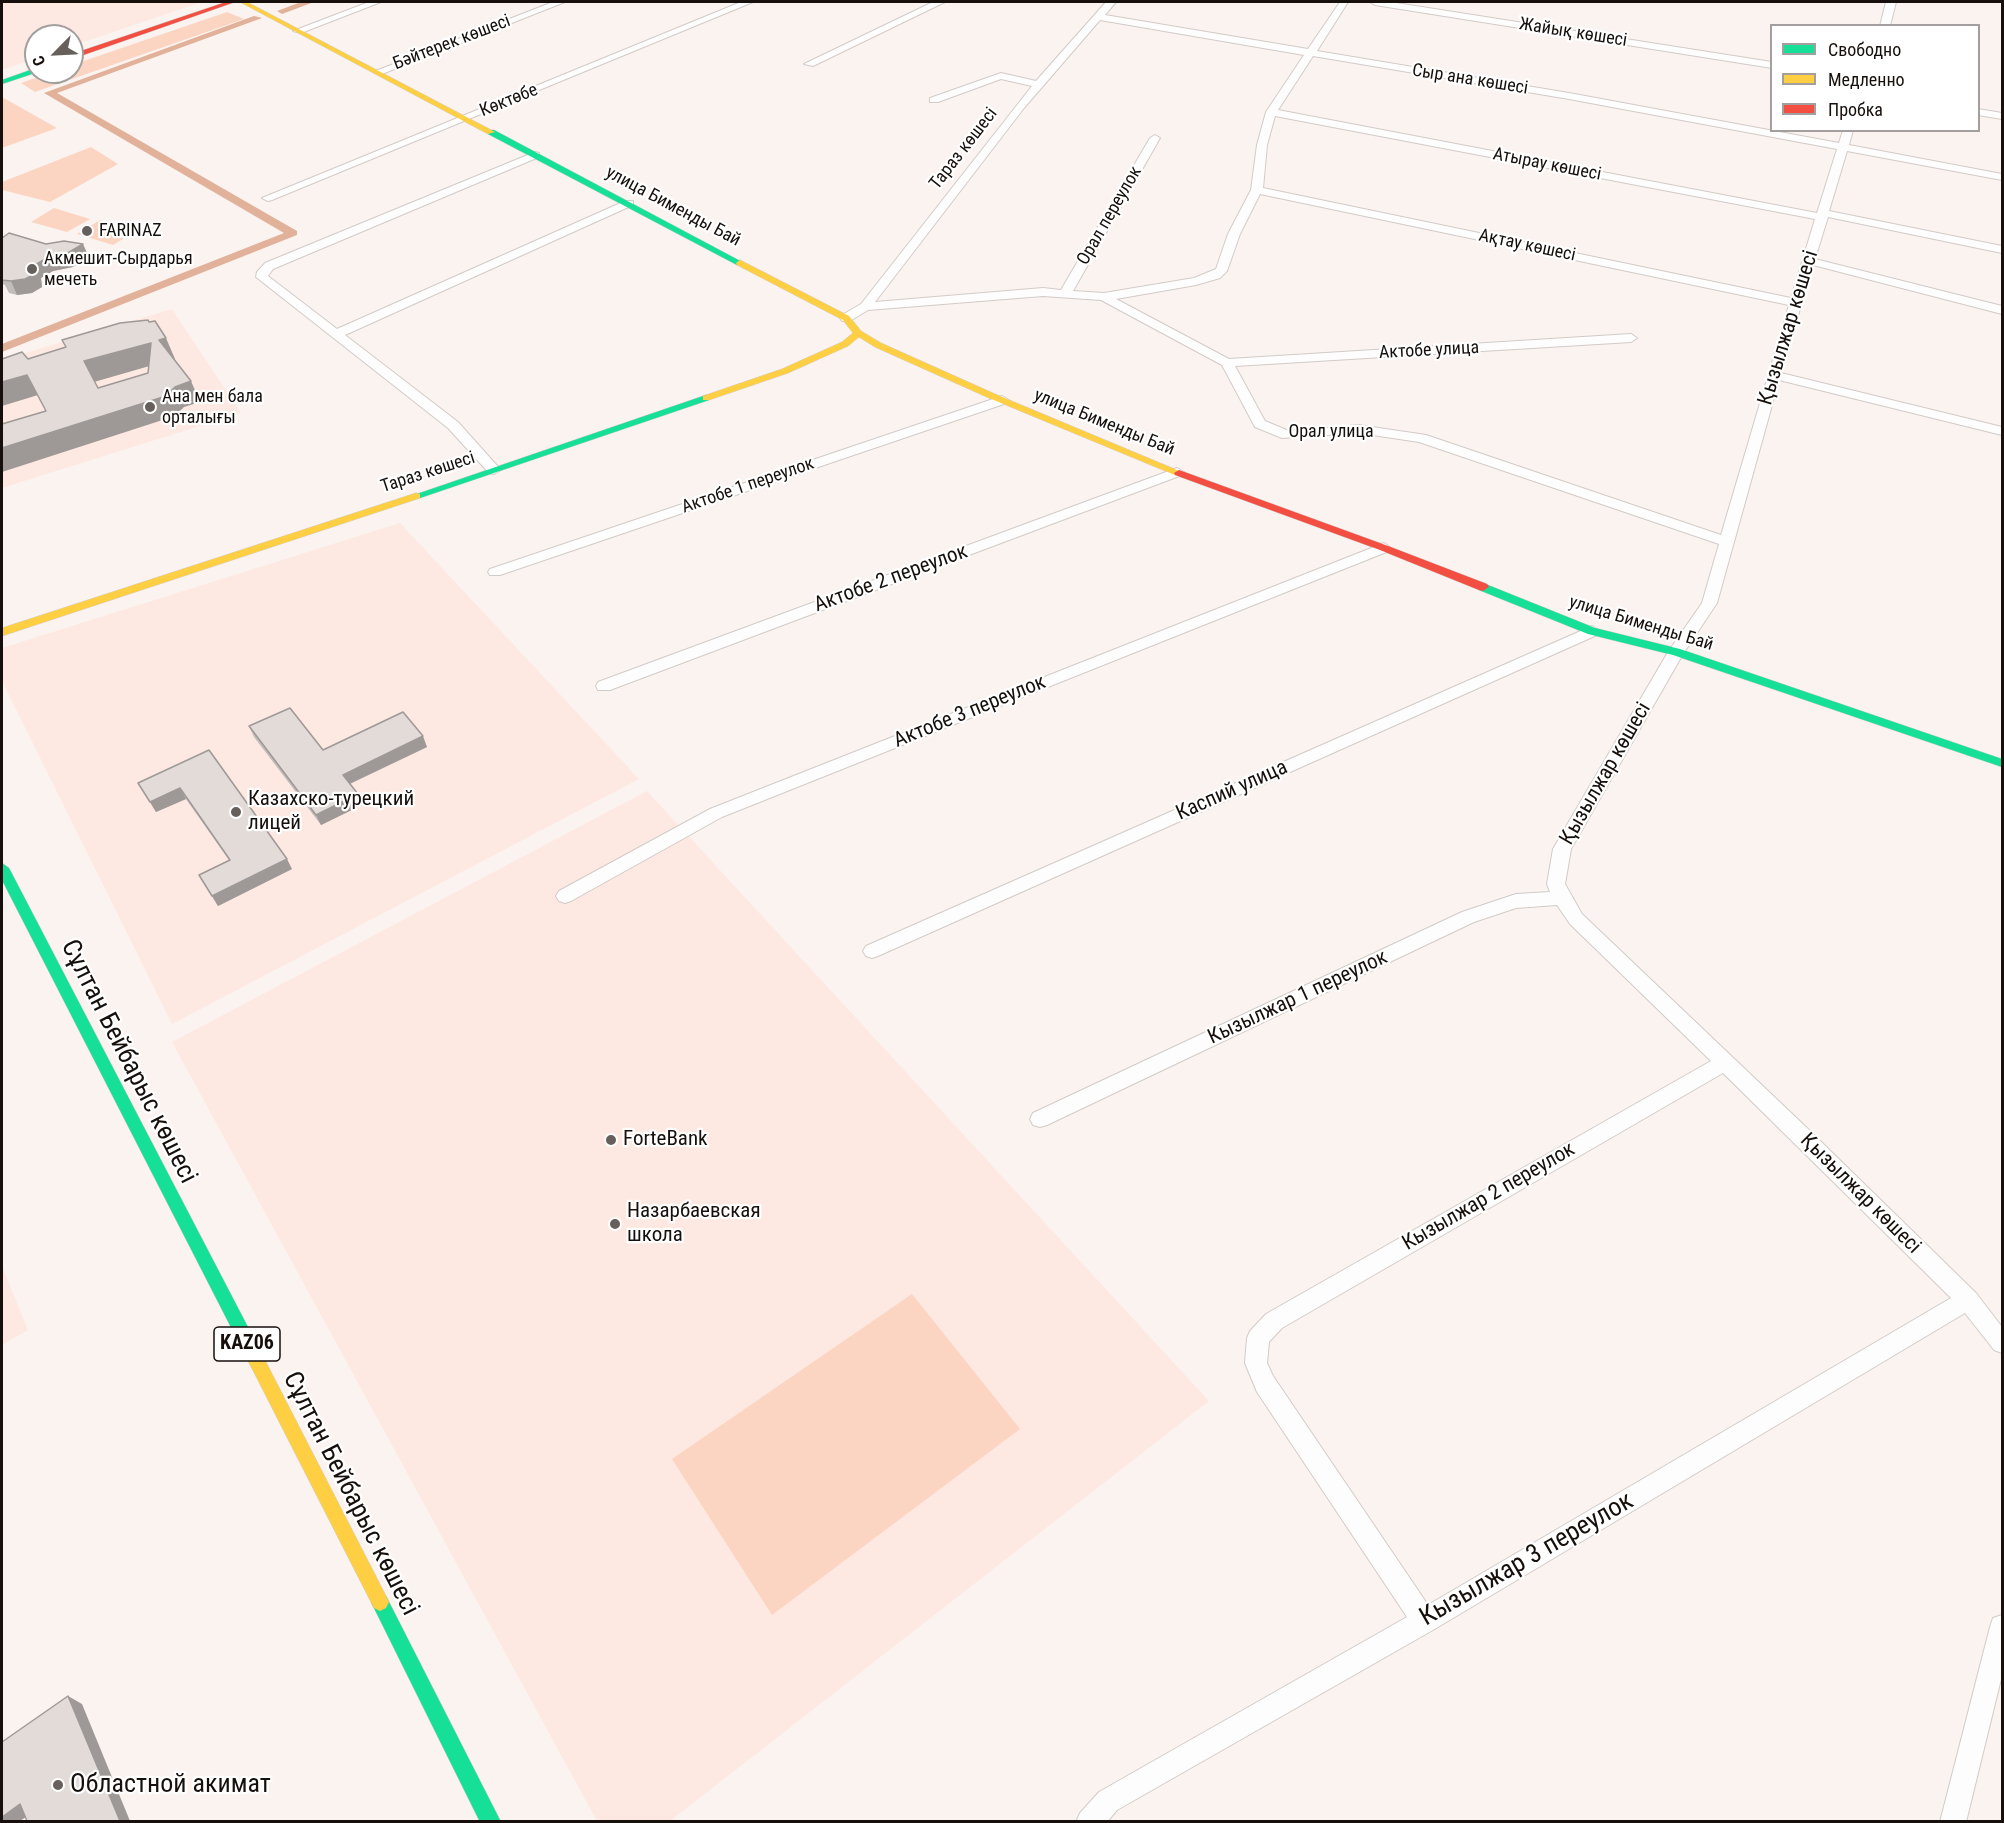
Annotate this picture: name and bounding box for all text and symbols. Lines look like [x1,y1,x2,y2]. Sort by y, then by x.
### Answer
street label: Бәйтерек көшесі [390,11,514,75]
street label: Жайық көшесі [1518,14,1628,52]
north arrow [24,24,84,84]
legend [1770,24,1980,132]
text: Свободно [1828,39,1901,60]
text: С [28,53,49,69]
street label: Сыр ана көшесі [1411,60,1529,100]
text: Медленно [1828,69,1905,90]
street label: Көктөбе [477,80,541,122]
text: Пробка [1828,99,1883,120]
street label: Тараз көшесі [925,104,1003,194]
street label: Атырау көшесі [1491,144,1603,186]
street label: улица Бименды Бай [602,162,744,252]
street label: Орал переулок [1073,163,1147,269]
place label: FARINAZ [99,220,162,242]
marker: FARINAZ [80,224,94,238]
street label: Ақтау көшесі [1477,225,1577,267]
place label: Акмешит-Сырдарья мечеть [44,248,193,290]
street label: Қызылжар көшесі [1754,248,1824,408]
marker: Акмешит-Сырдарья мечеть [25,262,39,276]
street label: Актобе улица [1378,338,1480,364]
street label: улица Бименды Бай [1031,385,1177,461]
place label: Ана мен бала орталығы [162,386,263,428]
marker: Ана мен бала орталығы [143,400,157,414]
street label: Орал улица [1288,421,1374,443]
street label: Тараз көшесі [378,448,478,498]
street label: Актобе 1 переулок [679,453,817,519]
street label: Актобе 2 переулок [811,540,971,618]
street label: улица Бименды Бай [1566,592,1716,656]
street label: Актобе 3 переулок [890,670,1050,754]
street label: Қызылжар көшесі [1555,698,1657,850]
street label: Каспий улица [1172,755,1292,827]
place label: Казахско-турецкий лицей [248,787,414,837]
marker: Казахско-турецкий лицей [229,805,243,819]
street label: Сұлтан Бейбарыс көшесі [53,935,203,1189]
street label: Кызылжар 1 переулок [1204,945,1392,1051]
place label: ForteBank [623,1127,708,1153]
street label: Қызылжар көшесі [1794,1128,1926,1260]
marker: ForteBank [604,1133,618,1147]
street label: Кызылжар 2 переулок [1398,1137,1580,1257]
place label: Назарбаевская школа [627,1199,761,1249]
marker: Назарбаевская школа [608,1217,622,1231]
road number: KAZ06 [214,1327,280,1361]
street label: Сұлтан Бейбарыс көшесі [275,1367,425,1621]
street label: Кызылжар 3 переулок [1415,1486,1639,1634]
place label: Областной акимат [70,1769,271,1801]
marker: Областной акимат [51,1778,65,1792]

